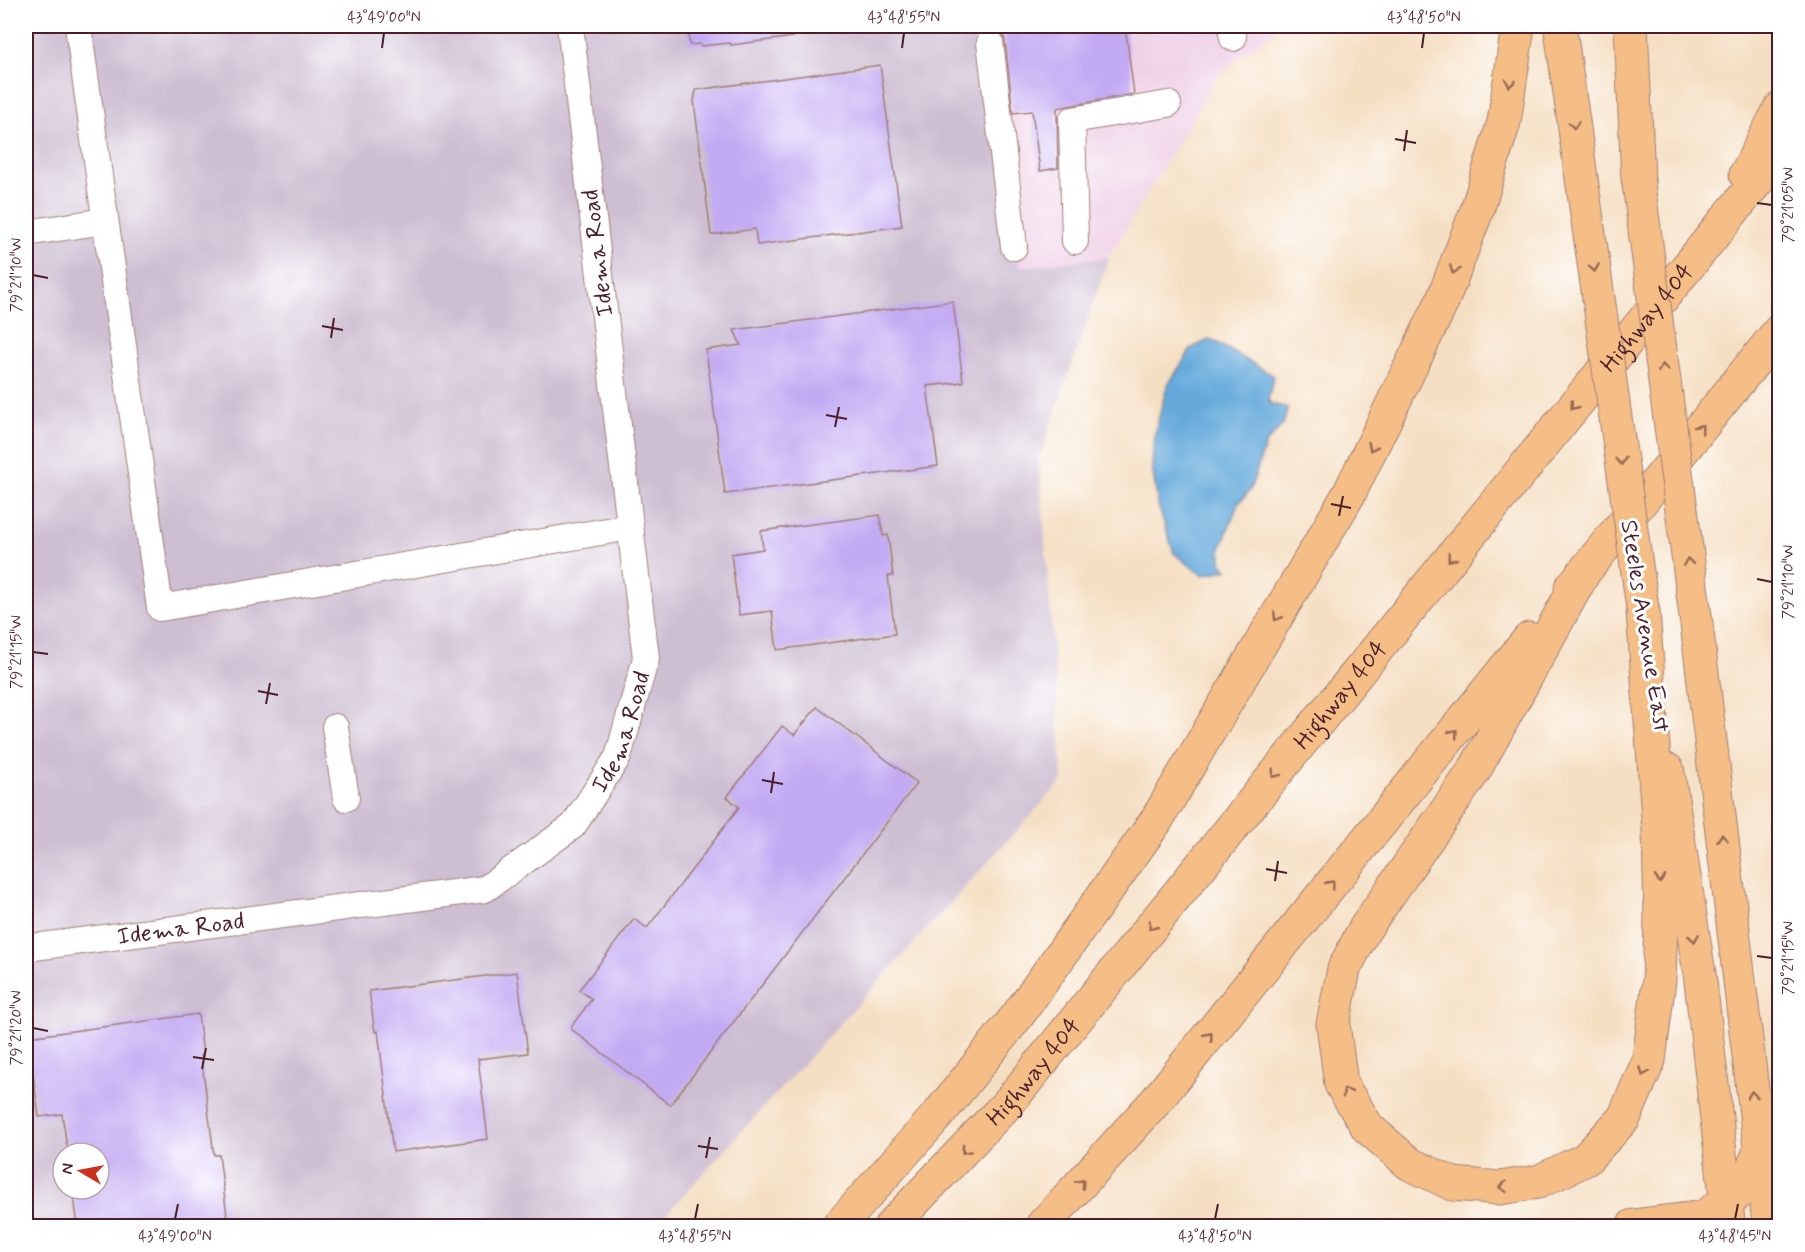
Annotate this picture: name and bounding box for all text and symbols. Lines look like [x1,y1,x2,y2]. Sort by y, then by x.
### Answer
text: 43°49'00"N [347,8,421,28]
text: 43°48'55"N [868,8,940,28]
text: 43°48'50"N [1387,8,1461,28]
one-way arrow [1504,79,1516,88]
one-way arrow [1568,120,1580,130]
text: 79°21'05"W [1779,167,1799,243]
street label: Idema Road [575,188,622,318]
text: 79°21'10"W [7,238,27,312]
street label: Highway 404 [1594,257,1701,379]
one-way arrow [1588,263,1600,272]
one-way arrow [1449,264,1461,275]
one-way arrow [1657,364,1669,373]
one-way arrow [1570,399,1581,410]
one-way arrow [1693,424,1704,435]
one-way arrow [1368,440,1380,451]
one-way arrow [1615,456,1627,465]
street label: Steeles Avenue East [1612,518,1677,735]
text: 79°21'10"W [1779,545,1799,619]
one-way arrow [1447,551,1458,562]
one-way arrow [1682,557,1695,566]
one-way arrow [1273,611,1284,621]
text: 79°21'15"W [7,615,27,689]
street label: Highway 404 [1287,635,1395,757]
street label: Idema Road [585,668,658,799]
one-way arrow [1447,728,1458,739]
one-way arrow [1271,767,1282,778]
one-way arrow [1716,834,1728,843]
one-way arrow [1654,874,1666,883]
one-way arrow [1324,880,1335,891]
street label: Idema Road [116,906,246,953]
one-way arrow [1149,919,1160,930]
text: 79°21'15"W [1779,921,1799,995]
one-way arrow [1688,934,1700,943]
text: 79°21'20"W [7,990,27,1066]
street label: Highway 404 [980,1012,1088,1133]
one-way arrow [1202,1032,1213,1043]
one-way arrow [1639,1066,1651,1077]
one-way arrow [1342,1088,1353,1098]
one-way arrow [1746,1090,1759,1099]
north arrow [51,1141,111,1201]
one-way arrow [961,1143,972,1154]
text: N [56,1162,79,1176]
one-way arrow [1074,1180,1085,1191]
one-way arrow [1498,1180,1507,1193]
text: 43°49'00"N [138,1227,212,1247]
text: 43°48'55"N [659,1227,731,1247]
text: 43°48'50"N [1178,1227,1252,1247]
text: 43°48'45"N [1699,1227,1771,1247]

